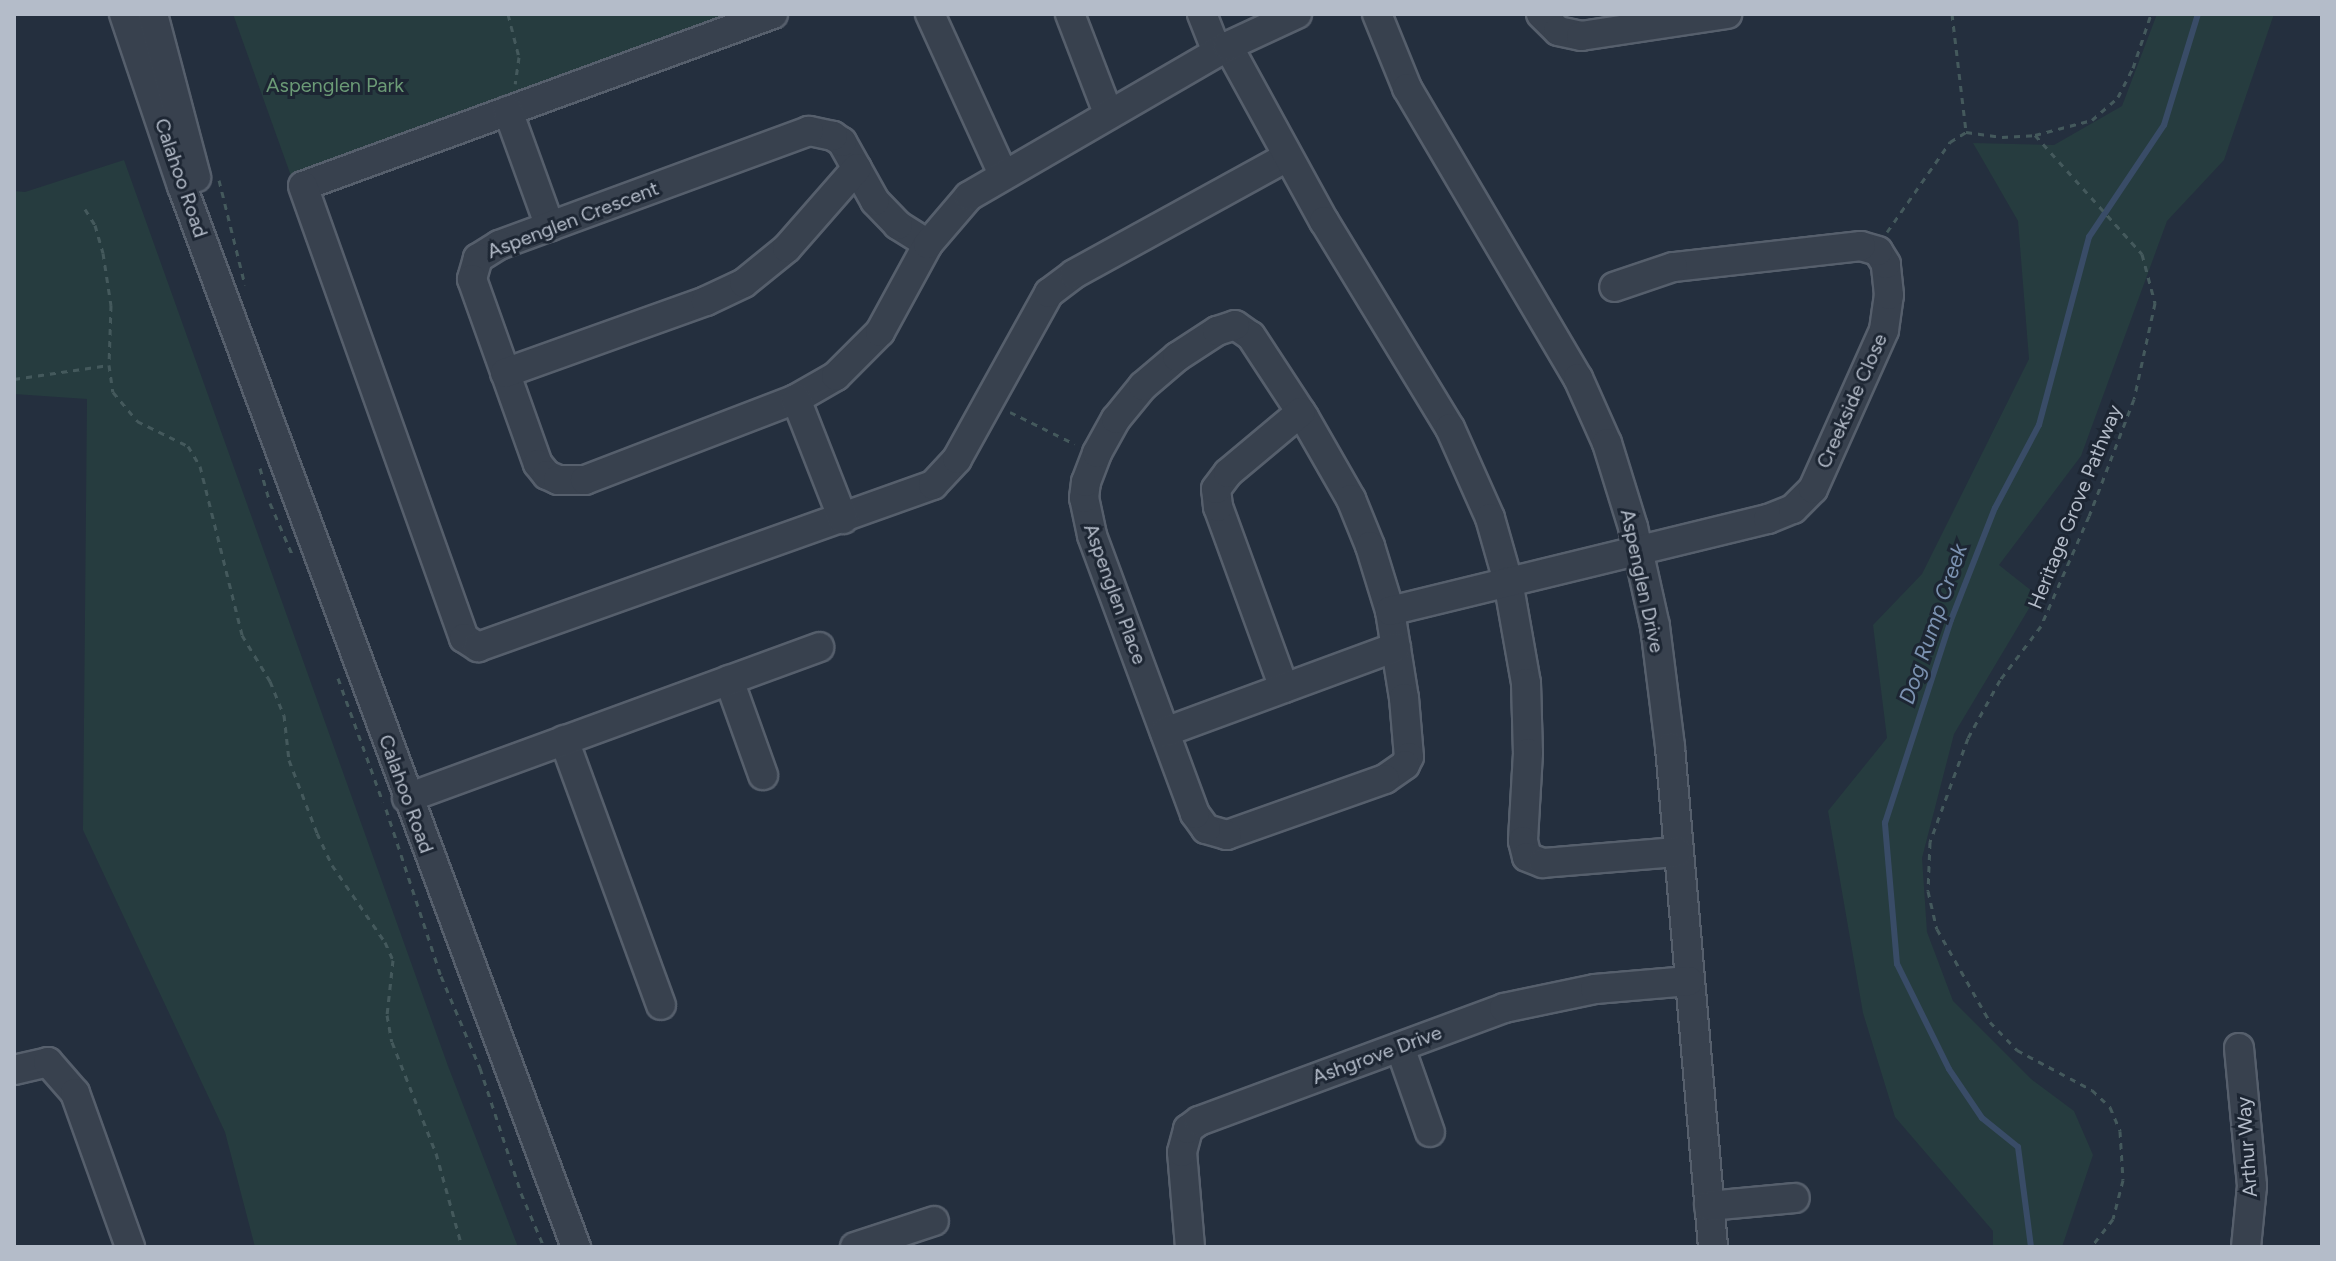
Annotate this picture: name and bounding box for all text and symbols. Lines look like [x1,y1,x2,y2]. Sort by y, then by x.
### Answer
park label: Aspenglen Park [266,73,404,97]
street label: Calahoo Road [149,115,213,241]
street label: Aspenglen Crescent [484,176,662,264]
street label: Creekside Close [1812,330,1892,472]
street label: Heritage Grove Pathway [2023,401,2127,613]
street label: Aspenglen Drive [1615,507,1669,655]
street label: Aspenglen Place [1078,520,1152,668]
water label: Dog Rump Creek [1893,540,1973,708]
street label: Calahoo Road [373,731,439,857]
street label: Ashgrove Drive [1309,1020,1445,1090]
street label: Arthur Way [2232,1096,2262,1198]

